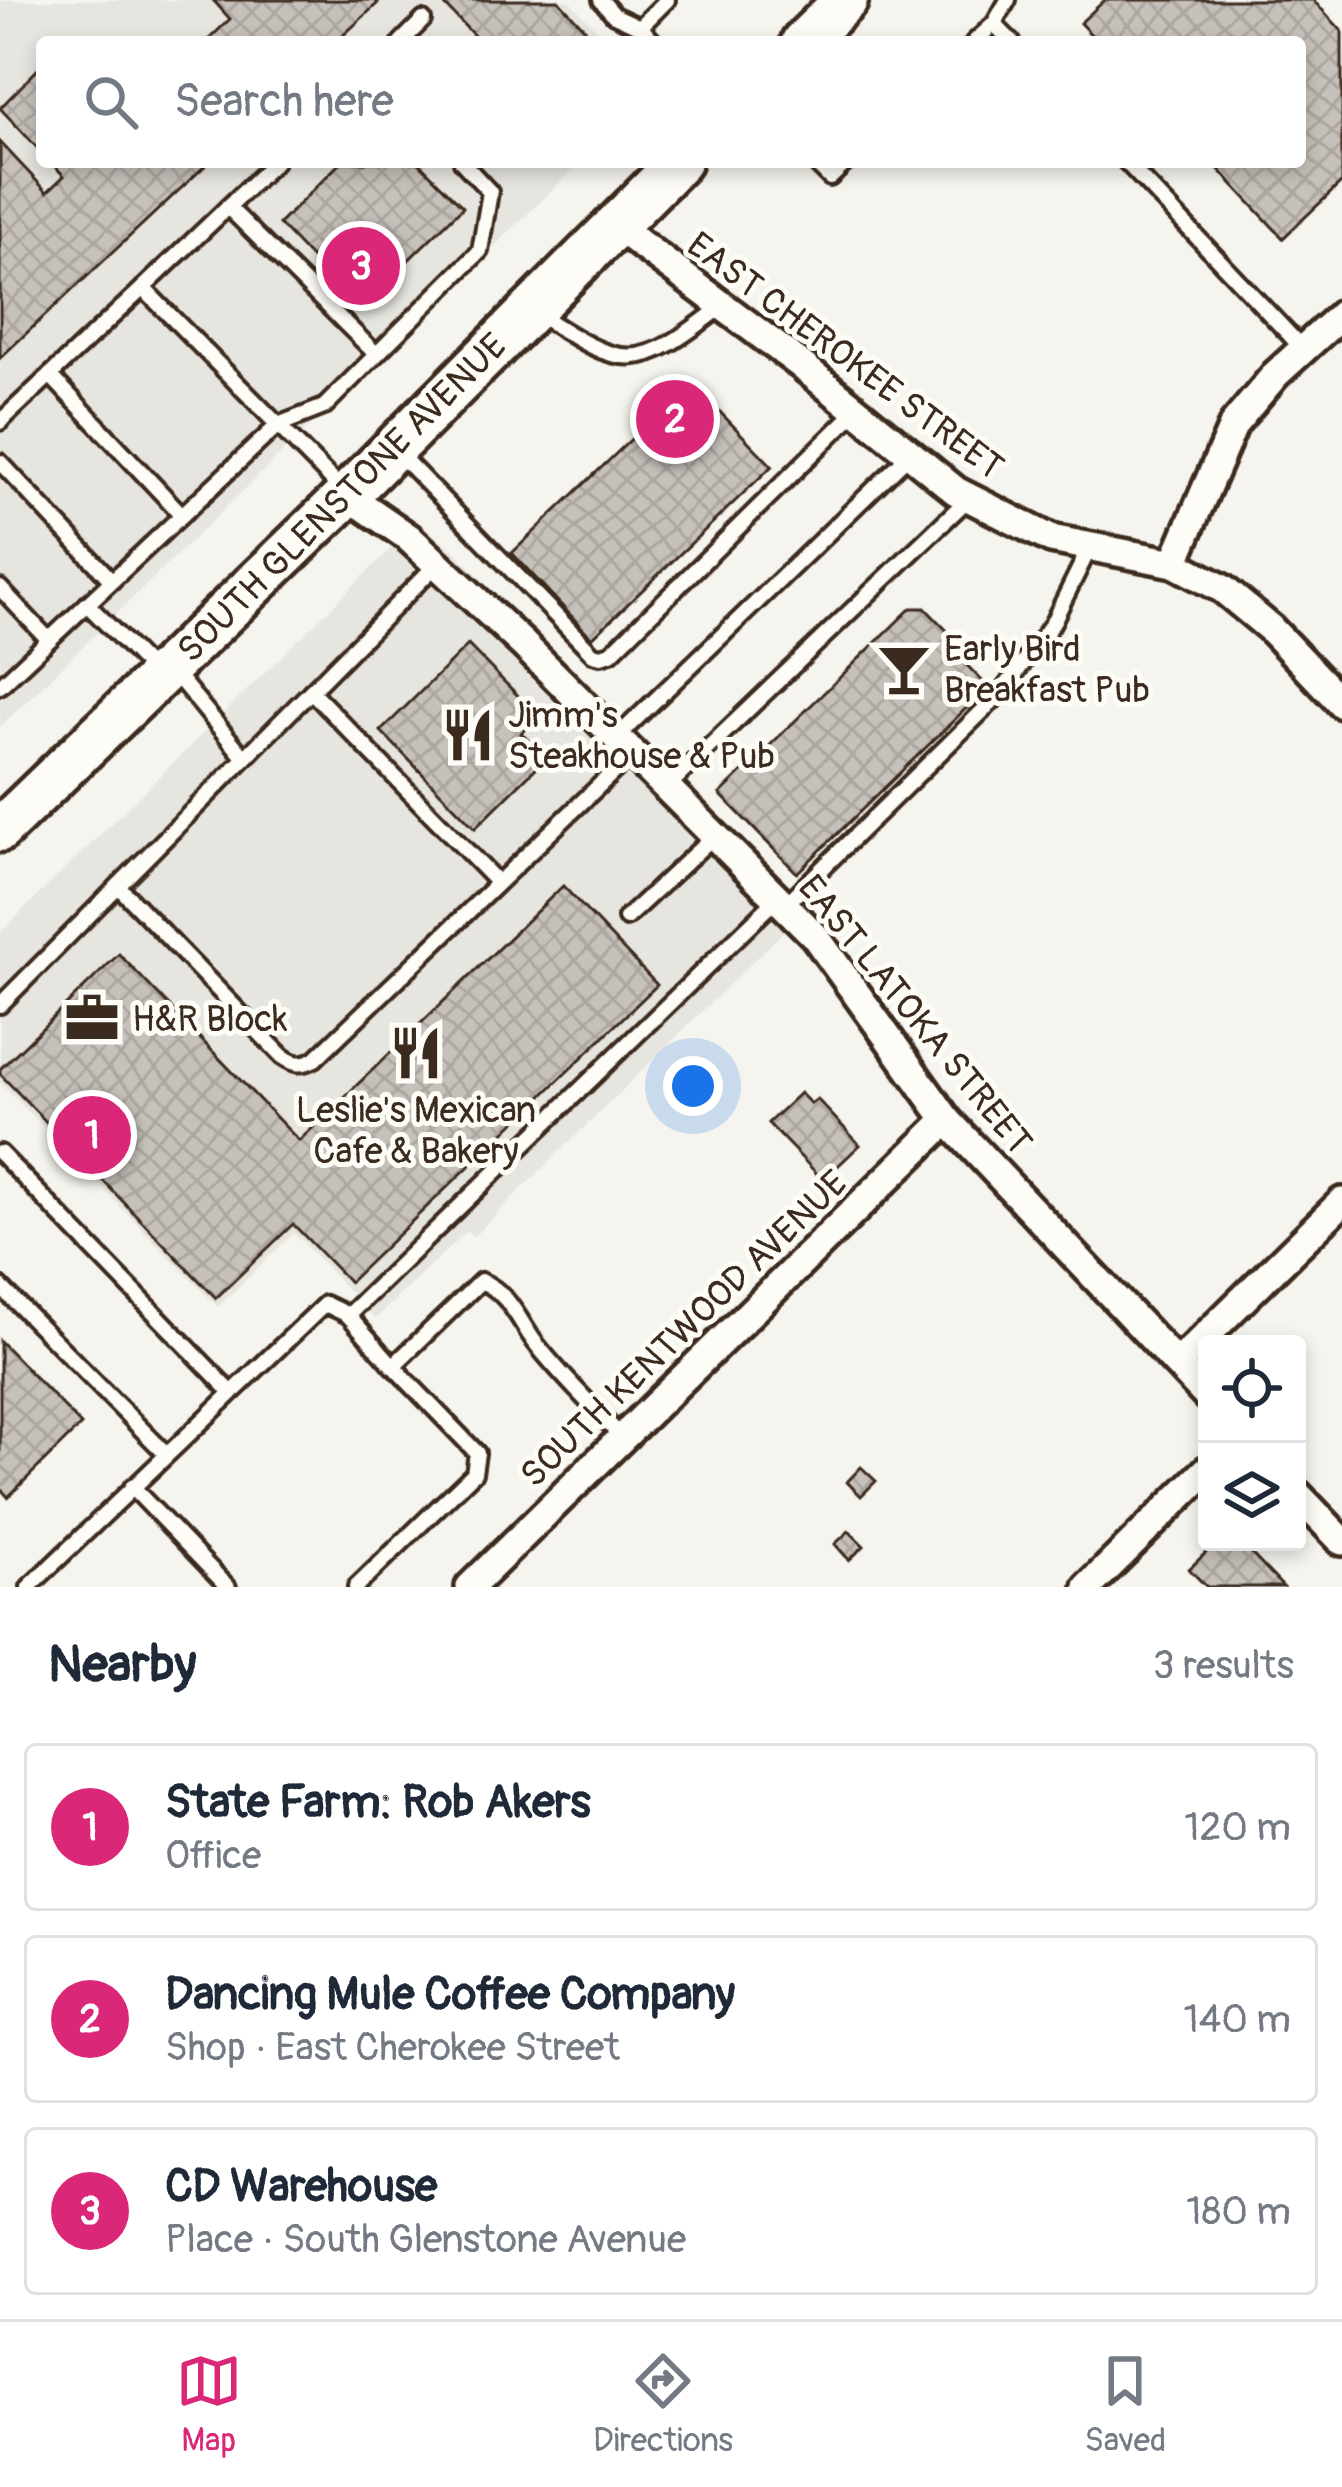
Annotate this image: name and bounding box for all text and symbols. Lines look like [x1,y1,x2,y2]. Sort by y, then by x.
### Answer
search box [36,36,1306,168]
icon: search [78,69,144,135]
text: Search here [174,74,394,130]
pin: 3 [322,221,400,311]
street label: EAST CHEROKEE STREET [678,223,1012,490]
street label: SOUTH GLENSTONE AVENUE [168,324,516,672]
pin: 2 [636,374,714,464]
place label: Early Bird Breakfast Pub [944,627,1150,713]
bar icon: Early Bird Breakfast Pub [875,640,933,698]
place label: Jimm's Steakhouse & Pub [508,693,775,779]
restaurant icon: Jimm's Steakhouse & Pub [439,706,497,764]
street label: EAST LATOKA STREET [788,866,1041,1164]
office icon: H&R Block [63,989,121,1047]
place label: H&R Block [132,997,288,1042]
restaurant icon: Leslie's Mexican Cafe & Bakery [387,1024,445,1082]
your location [663,1056,723,1116]
place label: Leslie's Mexican Cafe & Bakery [296,1088,536,1174]
pin: 1 [53,1090,131,1180]
street label: SOUTH KENTWOOD AVENUE [511,1161,857,1497]
map controls [1198,1335,1306,1551]
button: locate [1198,1335,1306,1443]
button: layers [1198,1443,1306,1551]
text: Nearby [48,1633,196,1697]
text: 3 results [1153,1641,1294,1690]
text: State Farm: Rob Akers [165,1775,591,1831]
text: 1 [82,1803,98,1852]
text: 120 m [1184,1803,1291,1852]
text: Office [165,1831,261,1880]
text: Dancing Mule Coffee Company [165,1967,735,2023]
text: 2 [79,1995,101,2044]
text: 140 m [1183,1995,1291,2044]
text: Shop · East Cherokee Street [165,2023,620,2072]
text: CD Warehouse [165,2159,437,2215]
text: 3 [79,2187,101,2236]
text: 180 m [1186,2187,1291,2236]
text: Place · South Glenstone Avenue [165,2215,686,2264]
tab: Map [176,2348,242,2461]
tab: Directions [593,2348,733,2461]
tab: Saved [1084,2348,1166,2461]

